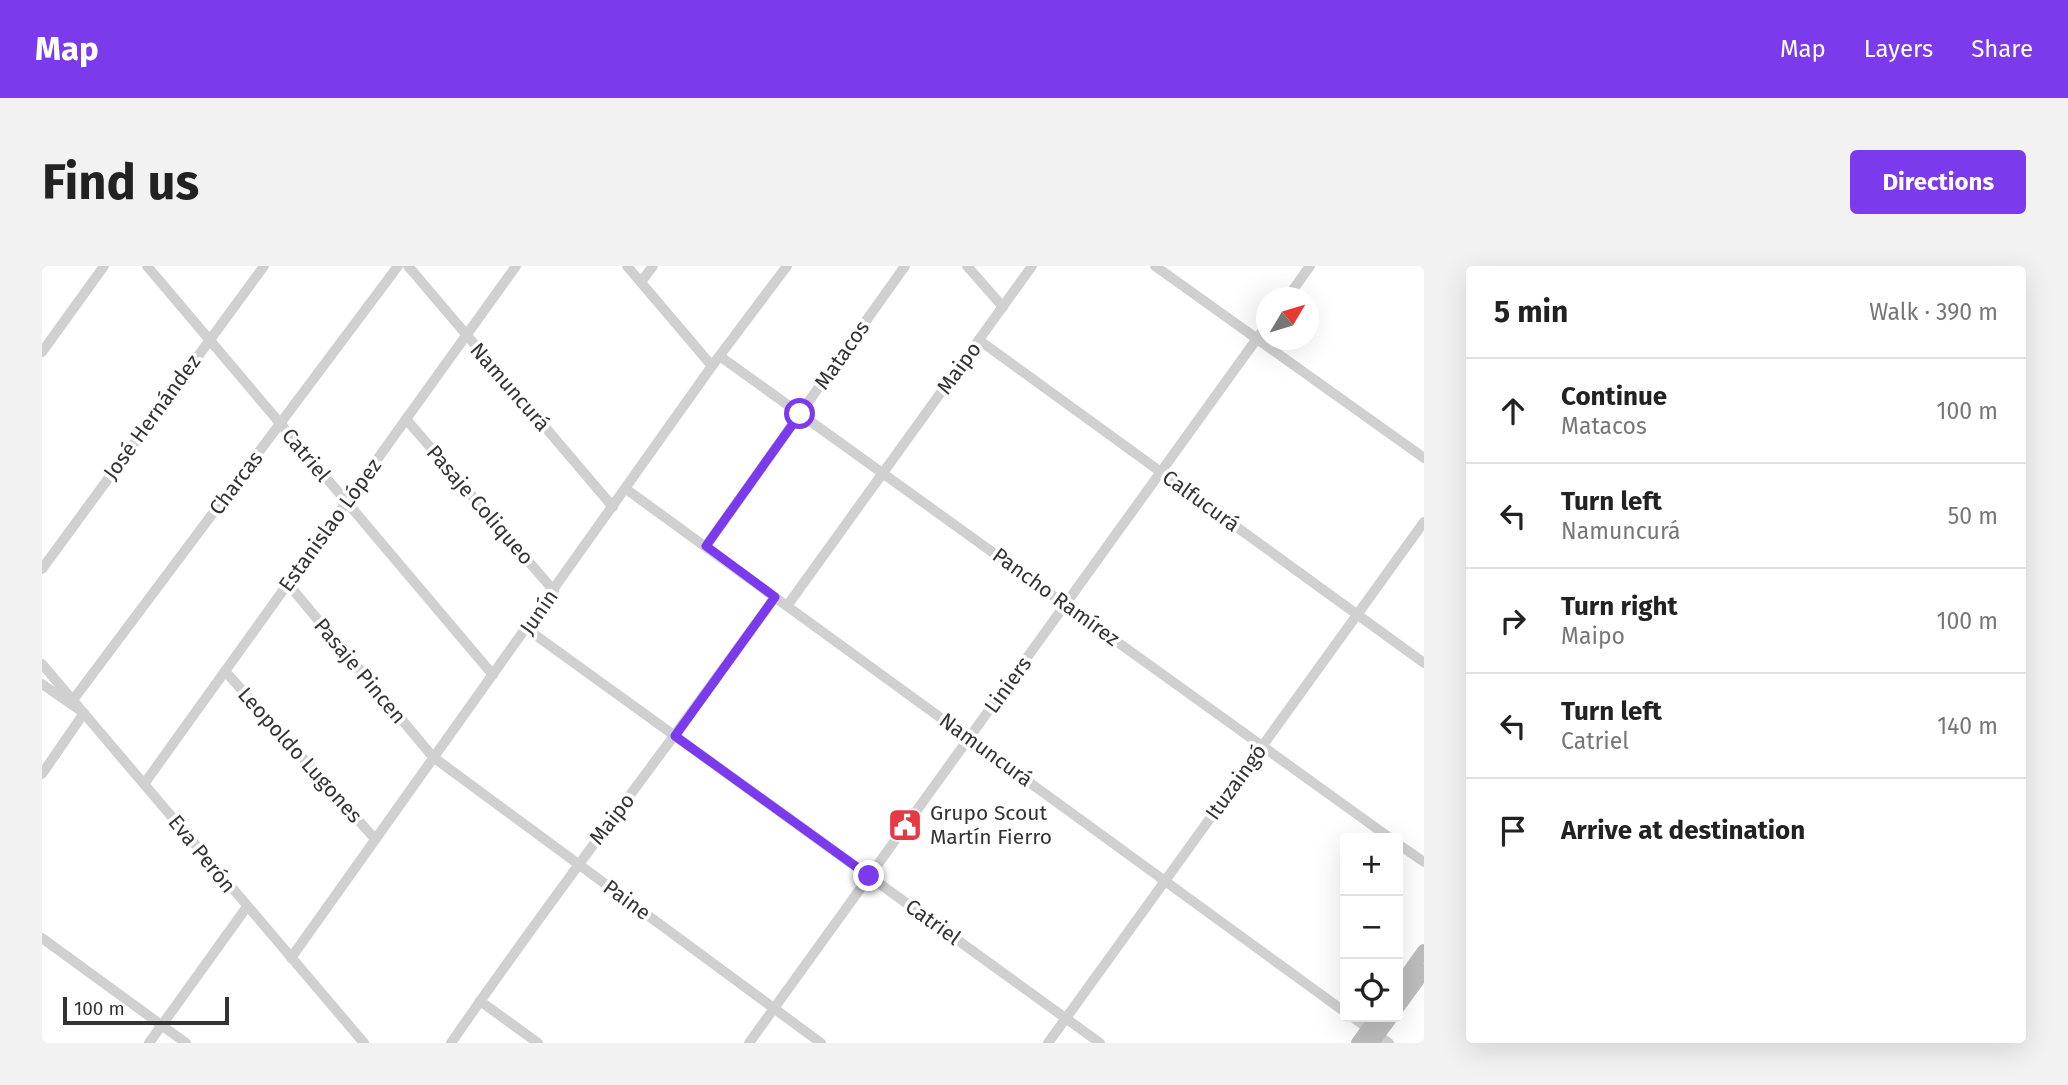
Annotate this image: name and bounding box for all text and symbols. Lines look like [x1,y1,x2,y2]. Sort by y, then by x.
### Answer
text: Map [35,29,99,69]
text: Map [1780,35,1826,63]
text: Layers [1864,35,1933,63]
text: Share [1971,35,2033,63]
button: Directions [1850,150,2026,214]
text: Find us [42,153,199,212]
north arrow [1256,287,1319,350]
text: 5 min [1494,294,1568,330]
text: Walk · 390 m [1869,298,1998,326]
street label: Matacos [809,315,875,395]
street label: Namuncurá [464,337,556,437]
street label: Maipo [931,337,987,399]
street label: José Hernández [98,349,206,485]
text: Continue [1561,381,1667,412]
icon: ahead [1494,392,1532,430]
text: 100 m [1937,397,1998,425]
route start [784,398,815,429]
text: Matacos [1561,412,1647,440]
street label: Catriel [276,423,336,487]
street label: Pasaje Coliqueo [421,440,539,570]
street label: Charcas [203,446,269,520]
street label: Estanislao López [273,453,387,597]
street label: Calfucurá [1157,464,1245,538]
text: Turn left [1561,486,1662,517]
icon: left [1494,497,1532,535]
text: 50 m [1948,502,1998,530]
text: Namuncurá [1561,517,1681,545]
street label: Pancho Ramírez [987,542,1125,652]
street label: Junín [514,584,564,640]
text: Turn right [1561,591,1678,622]
icon: right [1494,602,1532,640]
text: 100 m [1937,607,1998,635]
street label: Pasaje Pincen [308,613,412,729]
text: Maipo [1561,622,1625,650]
street label: Liniers [979,651,1037,718]
street label: Leopoldo Lugones [232,682,368,828]
text: Turn left [1561,696,1662,727]
street label: Namuncurá [934,707,1038,793]
icon: left [1494,707,1532,745]
text: 140 m [1937,712,1998,740]
text: Catriel [1561,727,1629,755]
street label: Ituzaingó [1200,739,1272,825]
street label: Maipo [584,788,640,850]
place label: Grupo Scout Martín Fierro [930,800,1052,850]
public building icon: Grupo Scout Martín Fierro [886,806,924,844]
street label: Eva Perón [163,810,241,898]
icon: arrive [1494,812,1532,850]
text: Arrive at destination [1561,815,1805,846]
map controls [1340,833,1403,1022]
button: + [1340,833,1403,896]
route end [853,860,884,891]
street label: Paine [598,874,656,926]
street label: Catriel [900,893,966,951]
button: − [1340,896,1403,959]
button: locate [1340,959,1403,1022]
scale bar [63,994,229,1026]
text: 100 m [74,997,125,1020]

